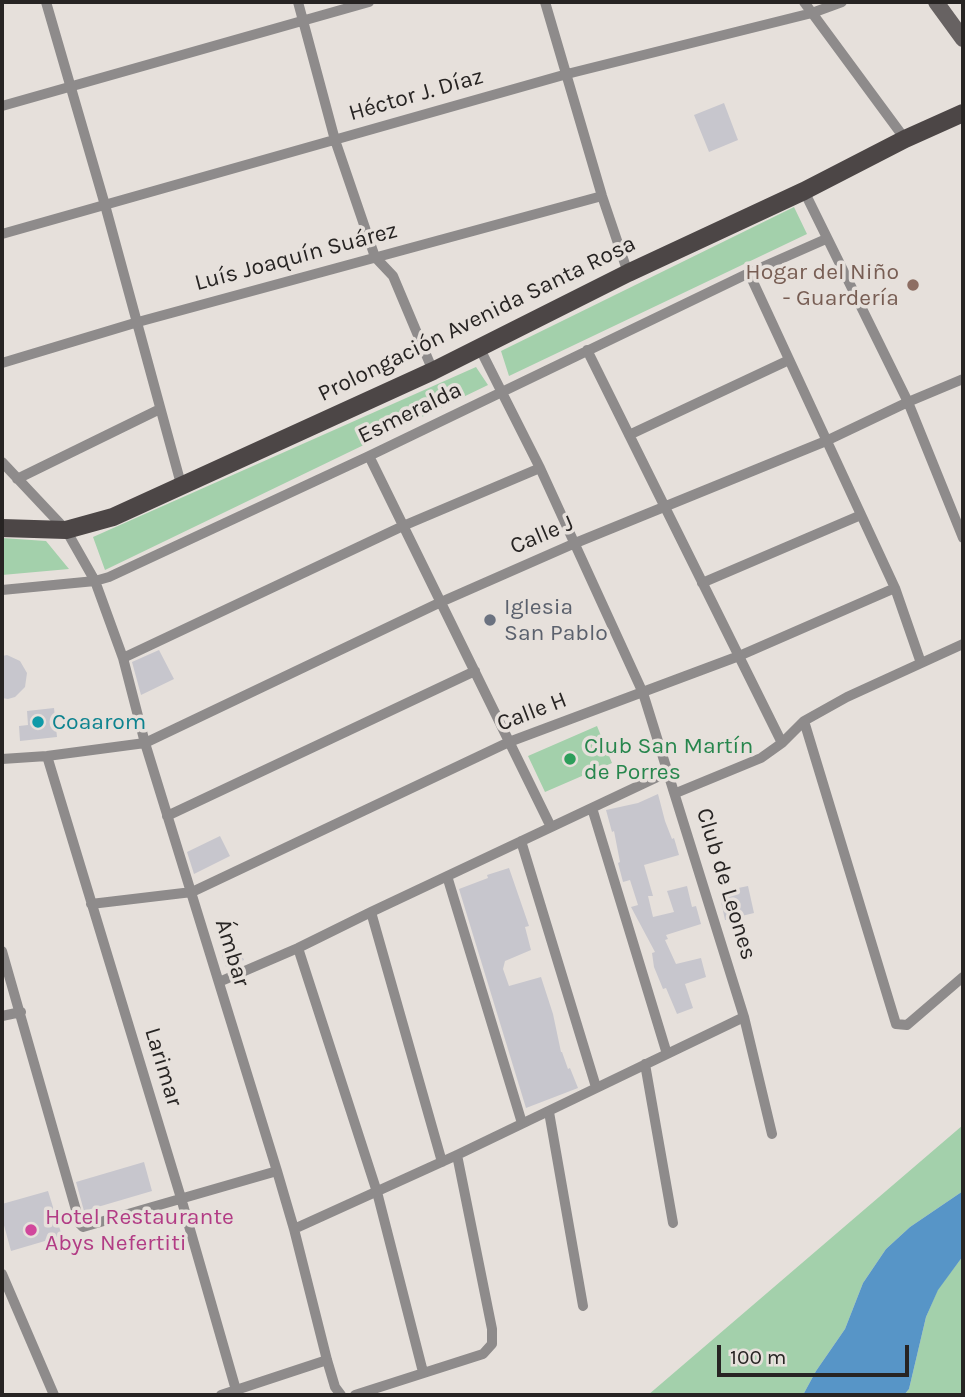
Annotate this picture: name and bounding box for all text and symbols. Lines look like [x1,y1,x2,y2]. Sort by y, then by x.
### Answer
street label: Héctor J. Díaz [346,63,486,127]
street label: Luís Joaquín Suárez [192,217,400,297]
street label: Prolongación Avenida Santa Rosa [314,230,640,408]
place label: Hogar del Niño - Guardería [745,258,899,312]
marker: Hogar del Niño - Guardería [905,277,921,293]
street label: Esmeralda [354,376,466,450]
street label: Calle J [506,509,578,561]
place label: Iglesia San Pablo [504,593,608,647]
marker: Iglesia San Pablo [482,612,498,628]
street label: Calle H [493,686,571,738]
place label: Coaarom [52,708,146,736]
marker: Coaarom [30,714,46,730]
place label: Club San Martín de Porres [584,732,753,786]
marker: Club San Martín de Porres [562,751,578,767]
street label: Club de Leones [690,805,762,963]
street label: Ámbar [209,916,255,990]
street label: Larimar [138,1024,188,1110]
place label: Hotel Restaurante Abys Nefertiti [45,1203,234,1257]
marker: Hotel Restaurante Abys Nefertiti [23,1222,39,1238]
scale bar [720,1330,912,1374]
text: 100 m [730,1345,787,1369]

